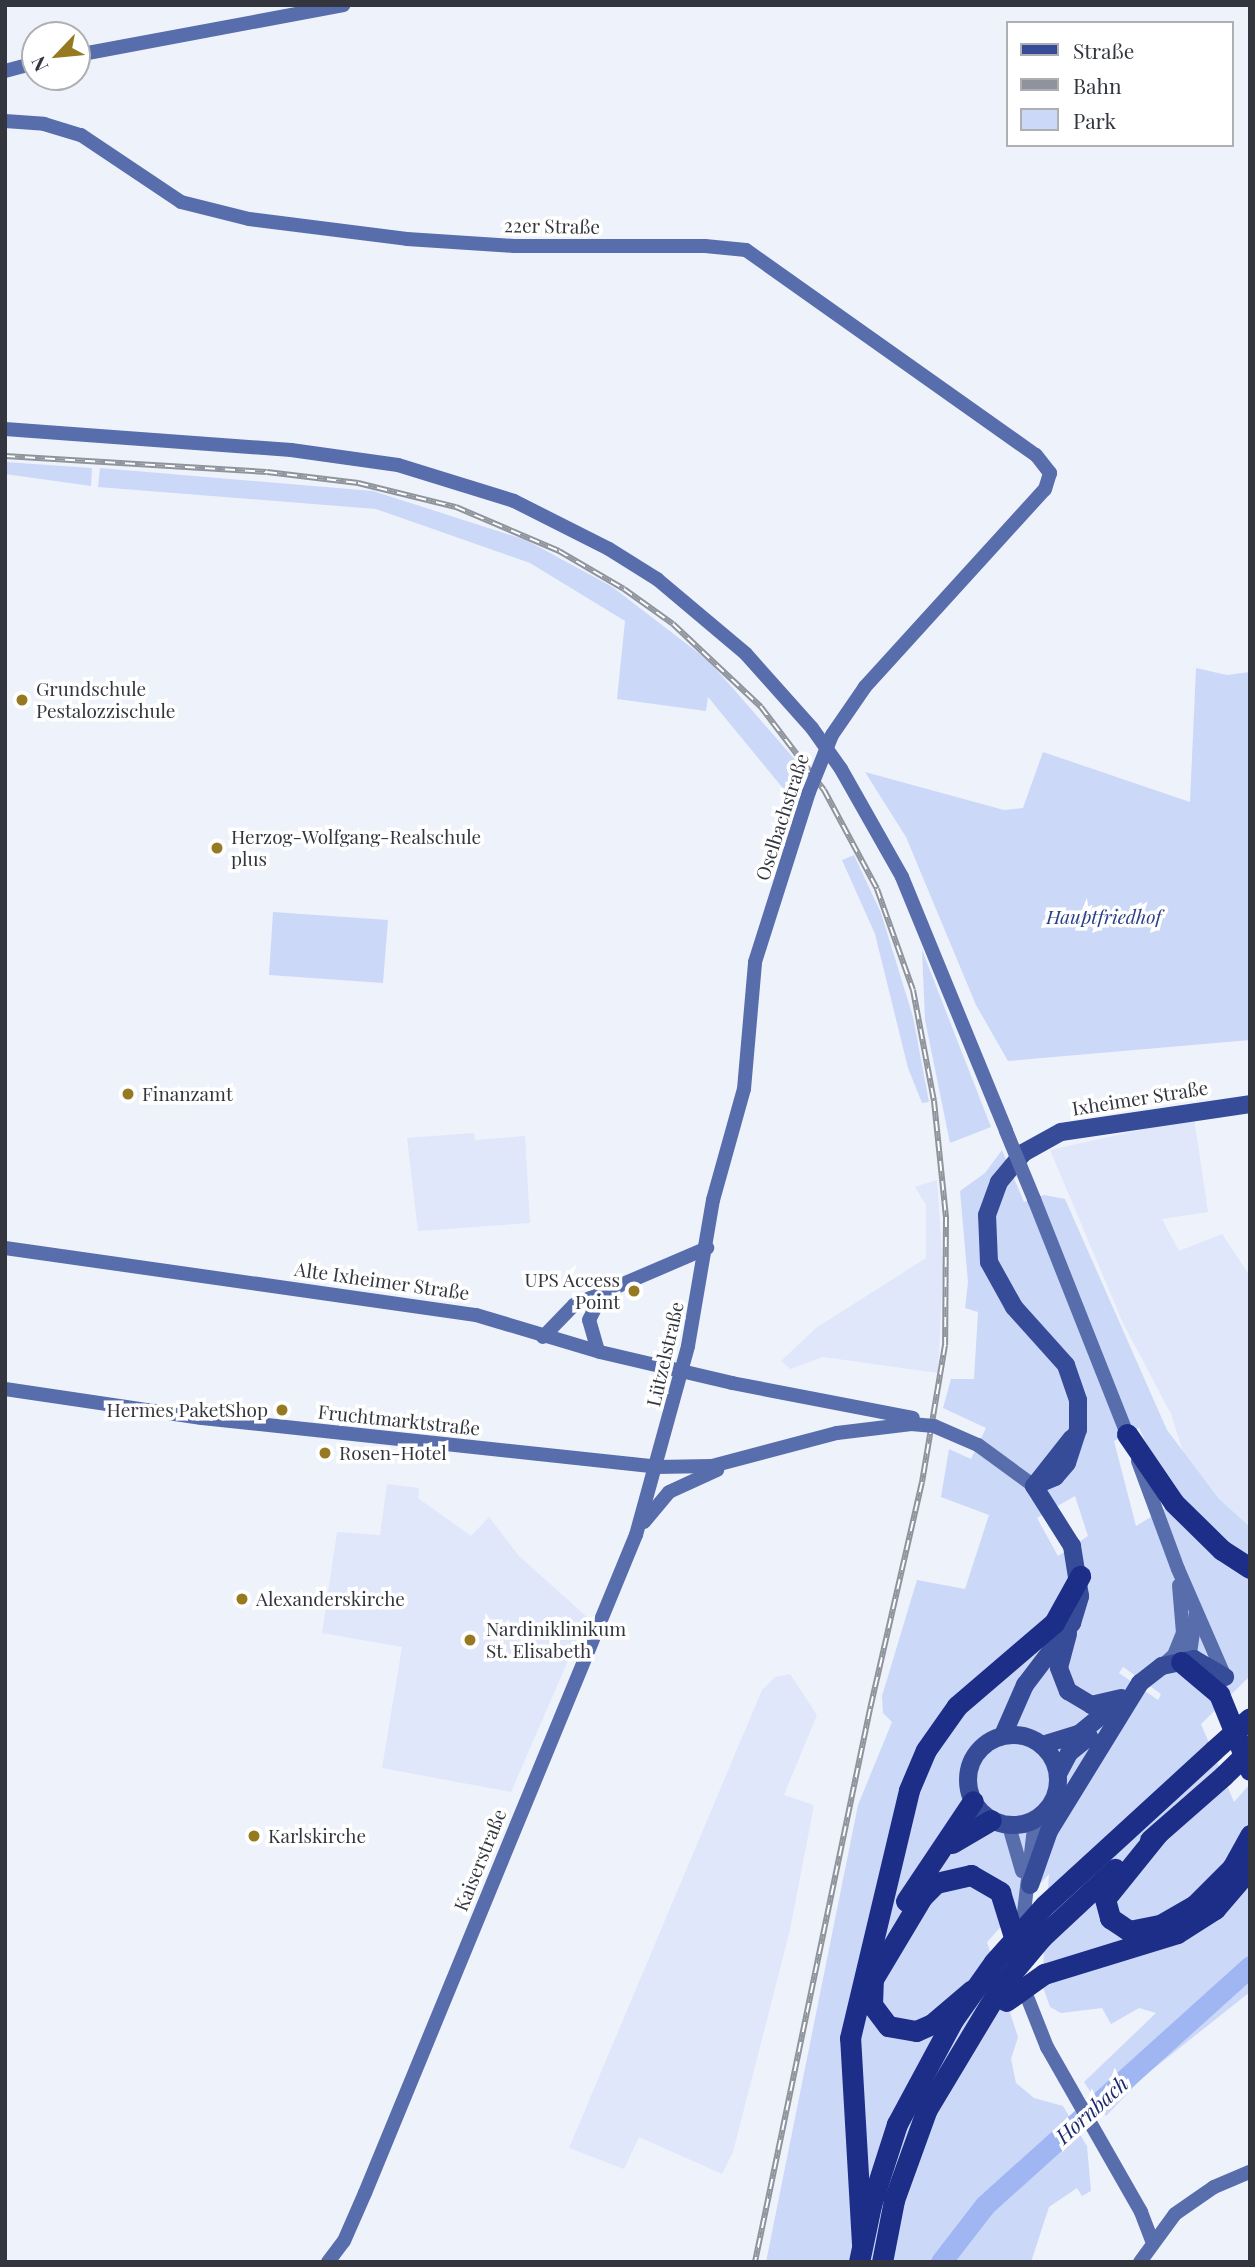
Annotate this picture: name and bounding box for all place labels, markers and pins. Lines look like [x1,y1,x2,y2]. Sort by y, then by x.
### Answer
place label: Grundschule Pestalozzischule [36,678,175,722]
marker: Grundschule Pestalozzischule [14,692,30,708]
place label: Herzog-Wolfgang-Realschule plus [231,826,481,870]
marker: Herzog-Wolfgang-Realschule plus [209,840,225,856]
place label: Finanzamt [142,1083,233,1105]
marker: Finanzamt [120,1086,136,1102]
place label: UPS Access Point [524,1269,620,1313]
marker: UPS Access Point [626,1283,642,1299]
place label: Hermes PaketShop [107,1399,268,1421]
marker: Hermes PaketShop [274,1402,290,1418]
place label: Rosen-Hotel [339,1442,447,1464]
marker: Rosen-Hotel [317,1445,333,1461]
place label: Alexanderskirche [256,1588,405,1610]
marker: Alexanderskirche [234,1591,250,1607]
place label: Nardiniklinikum St. Elisabeth [486,1618,626,1662]
marker: Nardiniklinikum St. Elisabeth [460,1630,480,1650]
place label: Karlskirche [268,1825,366,1847]
marker: Karlskirche [246,1828,262,1844]

